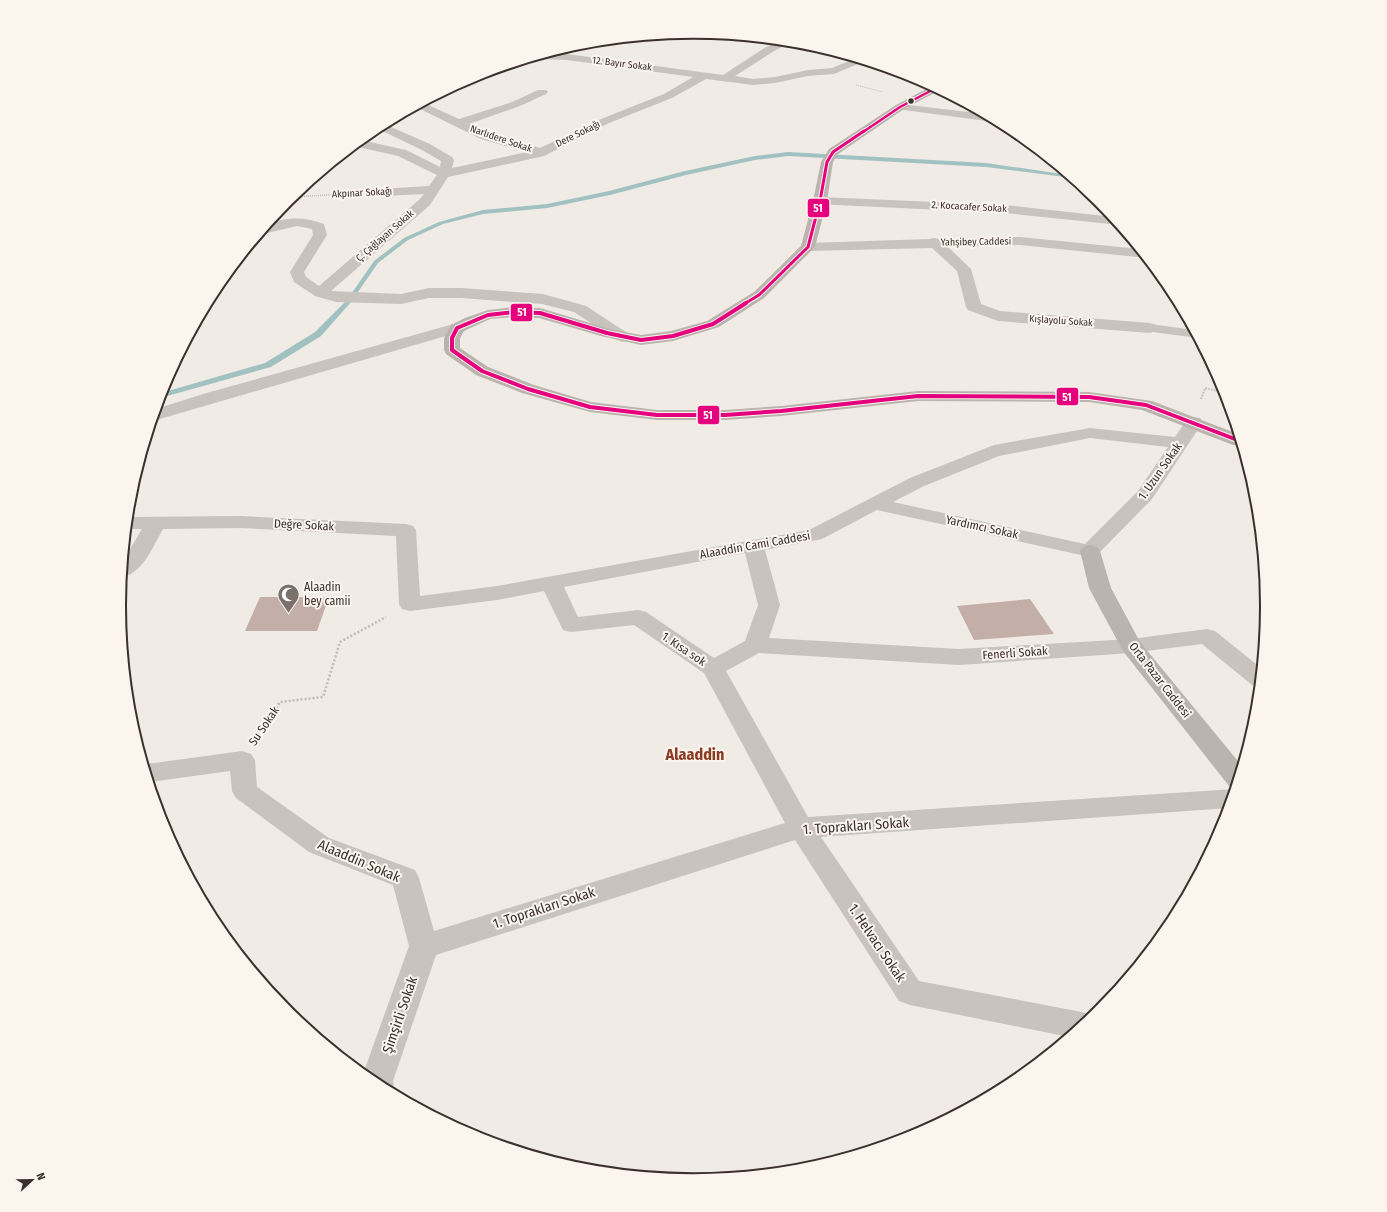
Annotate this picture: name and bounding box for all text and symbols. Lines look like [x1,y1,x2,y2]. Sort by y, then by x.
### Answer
street label: 12. Bayır Sokak [591,54,653,74]
unlabelled marker [906,96,916,106]
street label: Dere Sokağı [554,118,602,150]
street label: Narlıdere Sokak [468,123,534,155]
street label: Akpınar Sokağı [331,185,393,201]
line badge: 51 [807,198,830,218]
street label: 2. Kocacafer Sokak [931,199,1007,215]
text: 51 [813,202,823,215]
street label: Ç. Çağlayan Sokak [354,207,417,264]
street label: Yahşibey Caddesi [941,235,1011,249]
line badge: 51 [510,303,533,322]
text: 51 [517,306,527,319]
street label: Kışlayolu Sokak [1029,313,1093,329]
line badge: 51 [1056,387,1079,406]
text: 51 [1062,391,1072,404]
line badge: 51 [697,405,720,425]
text: 51 [703,409,713,422]
street label: 1. Uzun Sokak [1135,440,1185,502]
street label: Yardımcı Sokak [945,513,1020,542]
street label: Değre Sokak [274,516,335,534]
street label: Alaaddin Cami Caddesi [699,528,811,562]
place label: Alaadin bey camii [304,580,351,608]
mosque icon: Alaadin bey camii [275,581,301,614]
street label: 1. Kısa sok [659,629,709,669]
street label: Orta Pazar Caddesi [1126,639,1194,721]
street label: Fenerli Sokak [982,644,1048,662]
street label: Su Sokak [246,703,282,748]
district label: Alaaddin [665,745,724,764]
street label: 1. Toprakları Sokak [802,814,910,838]
street label: Alaaddin Sokak [315,836,403,886]
street label: 1. Toprakları Sokak [491,883,598,933]
street label: 1. Helvacı Sokak [845,901,910,986]
street label: Şimşirli Sokak [379,974,421,1056]
north arrow [12,1160,52,1200]
text: N [34,1171,48,1182]

